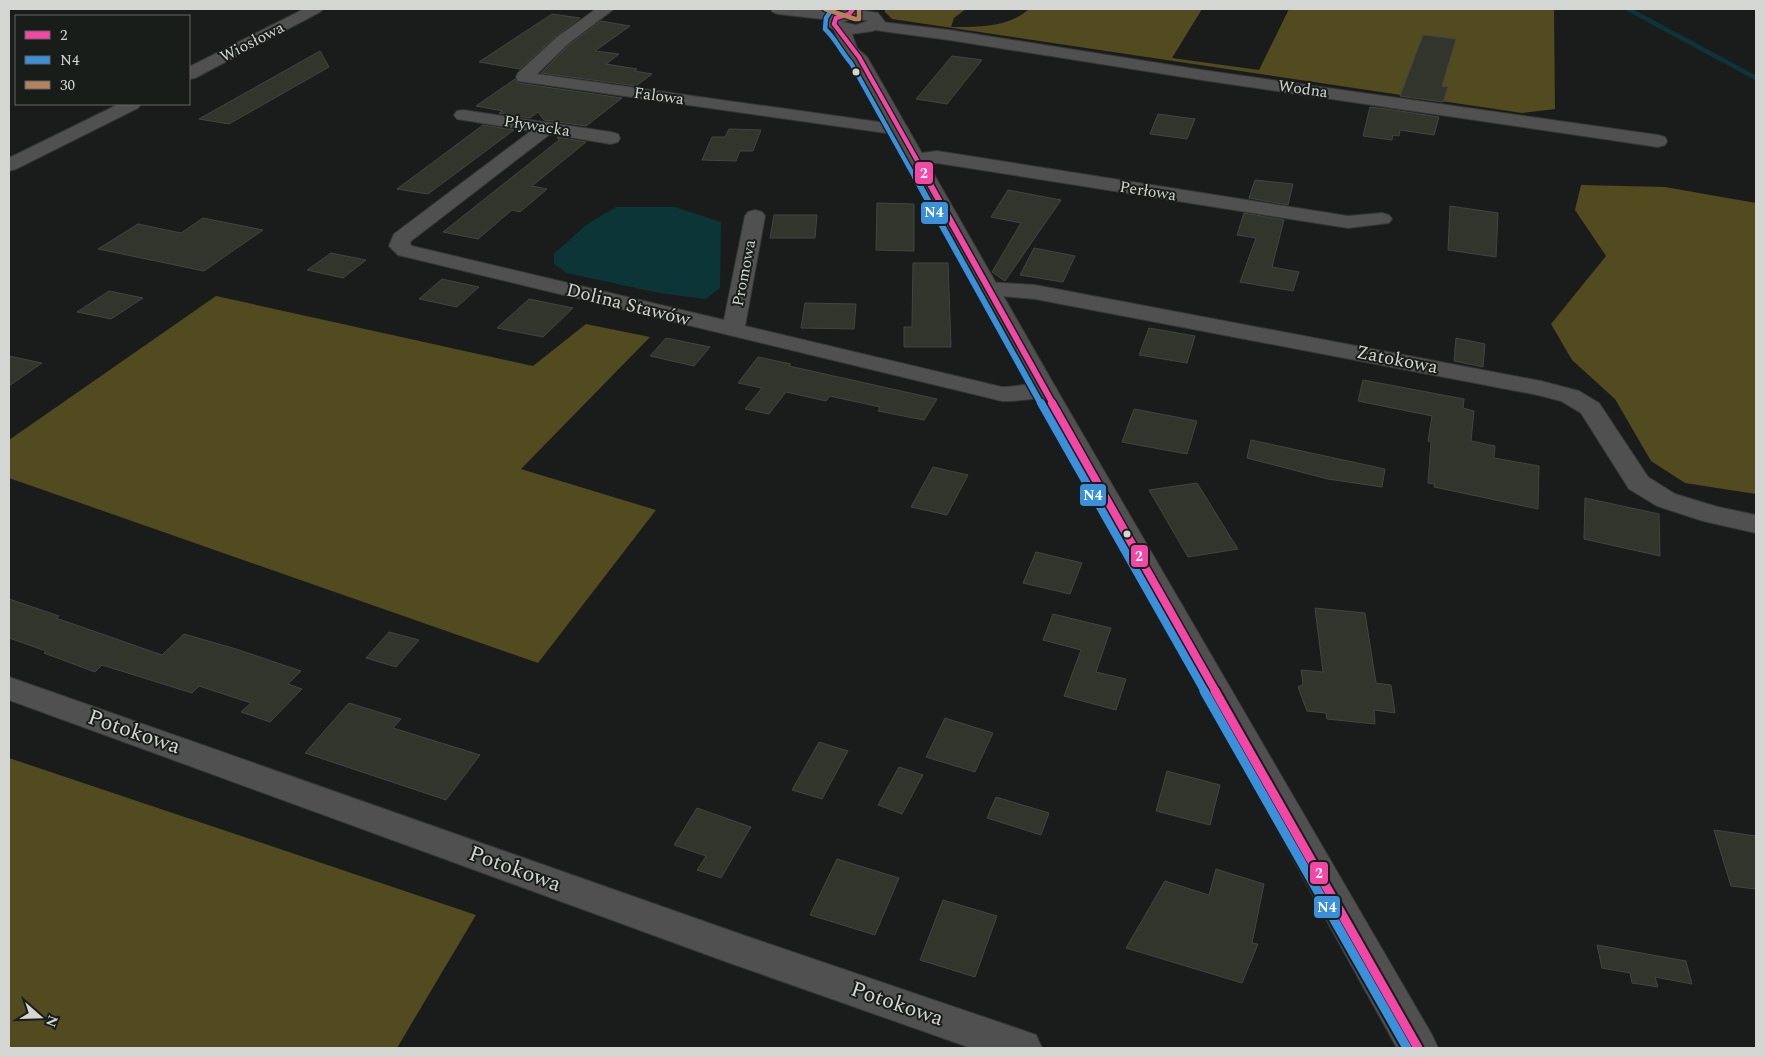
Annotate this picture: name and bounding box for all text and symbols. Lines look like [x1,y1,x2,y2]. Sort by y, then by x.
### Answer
legend [15,15,190,105]
street label: Wiosłowa [216,15,288,68]
text: 2 [60,24,68,47]
text: N4 [60,49,80,72]
unlabelled marker [851,67,861,77]
text: 30 [60,74,75,97]
street label: Wodna [1277,74,1330,104]
street label: Falowa [632,81,686,111]
street label: Pływacka [502,109,572,143]
line badge: 2 [914,161,934,185]
text: 2 [920,163,928,184]
street label: Perłowa [1118,175,1178,207]
line badge: N4 [920,201,949,225]
text: N4 [924,202,944,223]
street label: Promowa [726,238,762,308]
street label: Dolina Stawów [563,276,694,335]
street label: Zatokowa [1354,338,1441,382]
line badge: N4 [1079,483,1107,507]
text: N4 [1083,485,1103,506]
unlabelled marker [1122,529,1132,539]
line badge: 2 [1130,544,1149,568]
text: 2 [1135,546,1143,567]
street label: Potokowa [83,701,185,763]
street label: Potokowa [464,837,566,901]
line badge: 2 [1309,861,1329,885]
text: 2 [1315,863,1323,884]
line badge: N4 [1313,895,1341,919]
text: N4 [1317,897,1337,918]
street label: Potokowa [846,973,948,1035]
north arrow [15,992,65,1042]
text: N [40,1012,64,1030]

